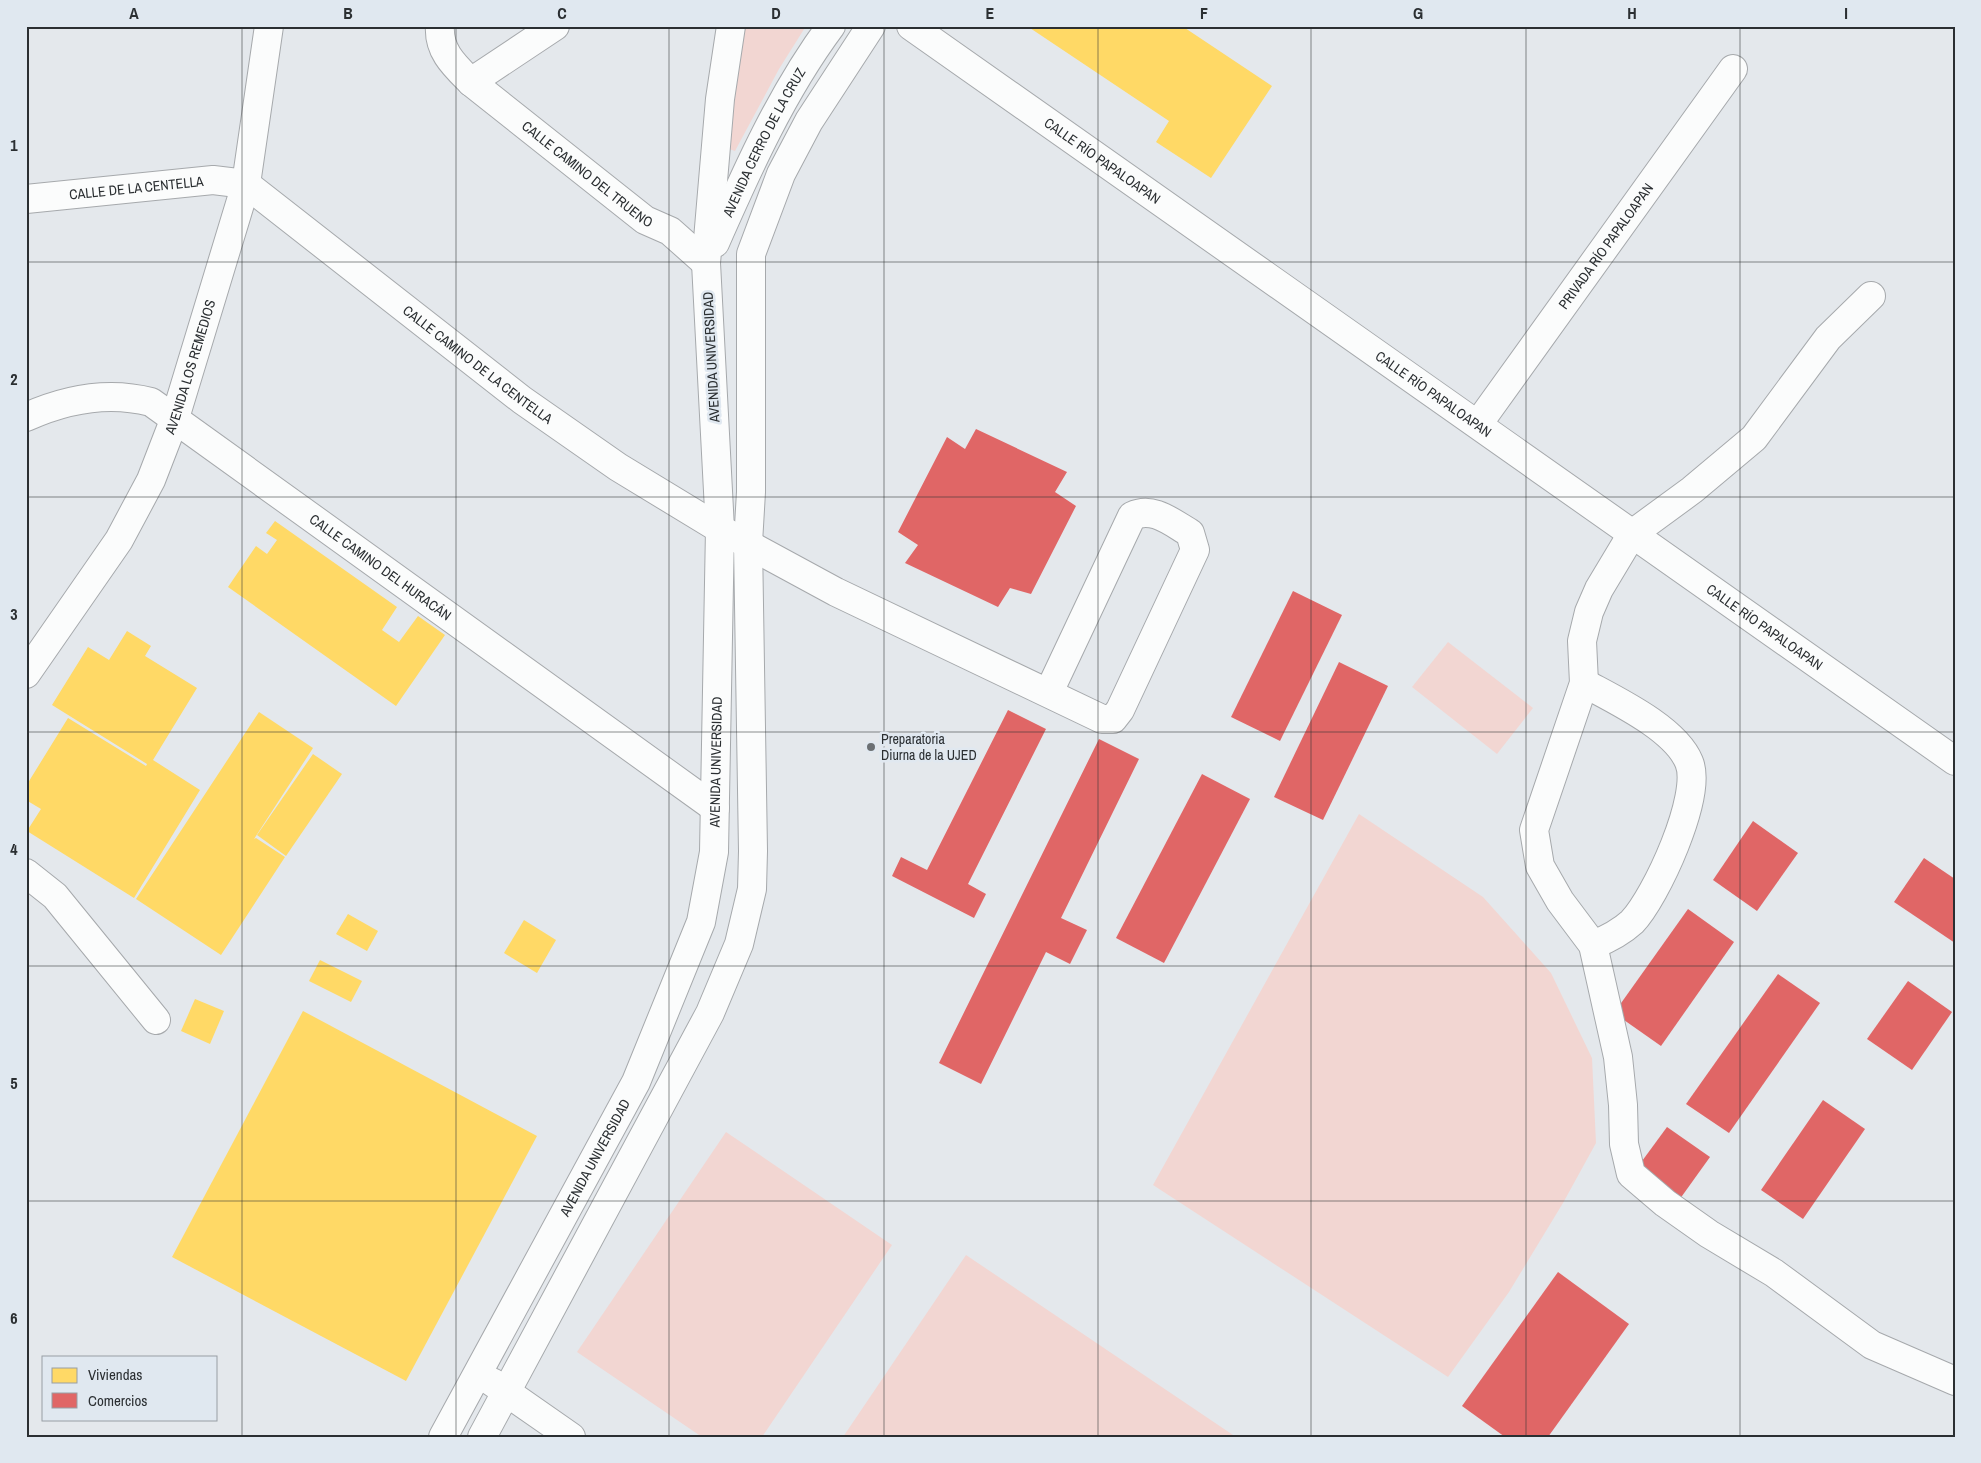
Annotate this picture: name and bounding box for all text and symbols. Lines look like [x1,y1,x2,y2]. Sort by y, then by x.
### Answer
text: A [129,2,139,24]
text: B [343,2,353,24]
text: C [557,2,567,24]
text: D [771,2,781,24]
text: E [986,2,995,24]
text: F [1200,2,1208,24]
text: G [1413,2,1423,24]
text: H [1627,2,1637,24]
text: I [1844,2,1848,24]
street label: AVENIDA CERRO DE LA CRUZ [718,65,809,220]
street label: CALLE RÍO PAPALOAPAN [1041,114,1164,208]
street label: CALLE CAMINO DEL TRUENO [518,117,656,231]
text: 1 [10,134,18,156]
street label: CALLE DE LA CENTELLA [68,172,205,204]
street label: PRIVADA RÍO PAPALOAPAN [1555,180,1657,313]
street label: AVENIDA UNIVERSIDAD [699,291,723,424]
street label: AVENIDA LOS REMEDIOS [160,297,219,438]
street label: CALLE CAMINO DE LA CENTELLA [399,301,556,428]
street label: CALLE RÍO PAPALOAPAN [1372,347,1495,441]
text: 2 [10,368,18,390]
street label: CALLE CAMINO DEL HURACÁN [306,510,455,624]
street label: CALLE RÍO PAPALOAPAN [1703,580,1826,674]
text: 3 [10,603,18,625]
street label: AVENIDA UNIVERSIDAD [705,696,726,829]
place label: Preparatoria Diurna de la UJED [881,730,977,764]
marker: Preparatoria Diurna de la UJED [865,741,877,753]
text: 4 [10,838,18,860]
text: 5 [10,1072,18,1094]
street label: AVENIDA UNIVERSIDAD [555,1096,634,1220]
text: 6 [10,1307,18,1329]
legend [42,1356,218,1420]
text: Viviendas [88,1364,143,1385]
text: Comercios [88,1390,147,1411]

